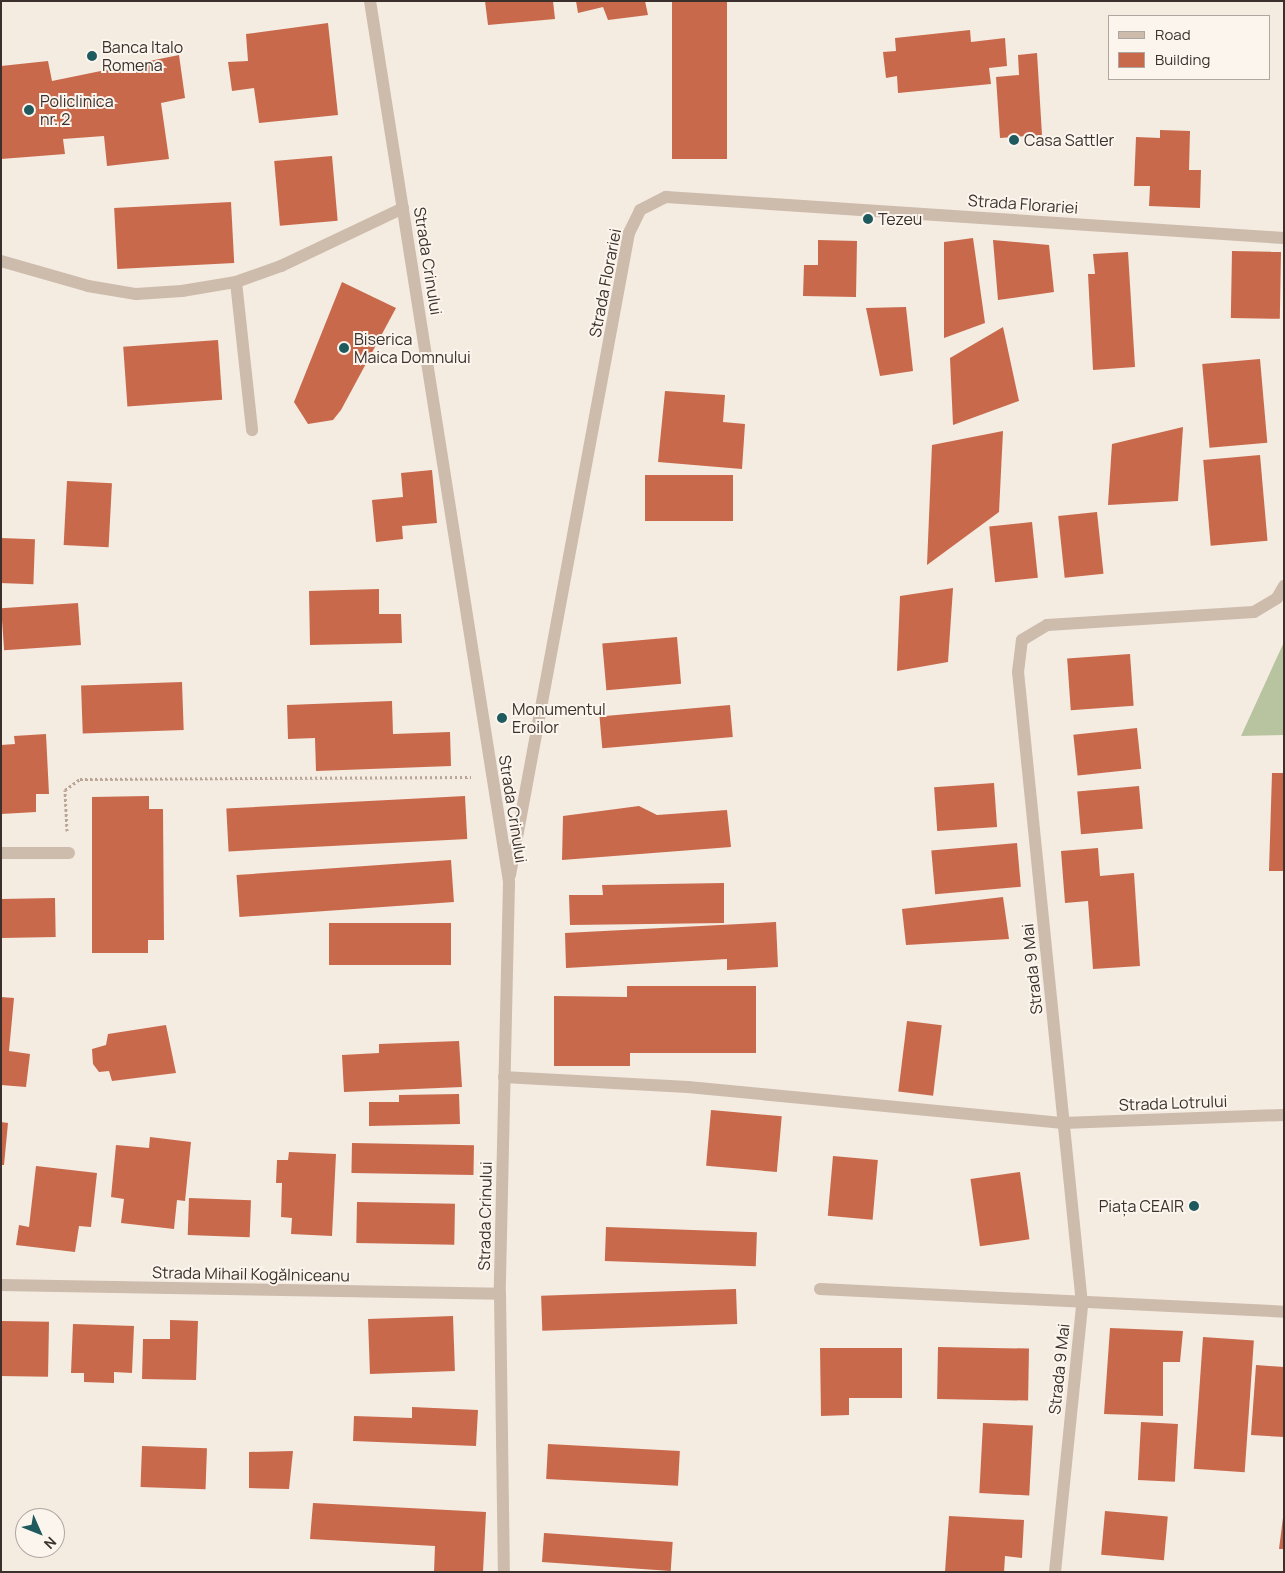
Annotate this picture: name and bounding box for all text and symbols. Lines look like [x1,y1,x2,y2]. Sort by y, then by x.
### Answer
legend [1108,15,1270,80]
text: Road [1155,24,1191,45]
place label: Banca Italo Romena [102,37,183,75]
text: Building [1155,49,1210,70]
marker: Banca Italo Romena [86,50,98,62]
place label: Policlinica nr. 2 [40,91,114,129]
marker: Policlinica nr. 2 [22,103,36,117]
place label: Casa Sattler [1024,130,1114,150]
marker: Casa Sattler [1008,134,1020,146]
street label: Strada Florariei [967,191,1079,217]
street label: Strada Crinului [410,206,446,316]
place label: Tezeu [878,209,922,229]
marker: Tezeu [862,213,874,225]
street label: Strada Florariei [585,227,625,339]
place label: Biserica Maica Domnului [354,329,471,367]
marker: Biserica Maica Domnului [338,342,350,354]
place label: Monumentul Eroilor [512,699,606,737]
marker: Monumentul Eroilor [496,712,508,724]
street label: Strada Crinului [495,754,531,864]
street label: Strada 9 Mai [1018,923,1046,1015]
street label: Strada Lotrului [1118,1092,1228,1114]
street label: Strada Crinului [474,1161,496,1271]
place label: Piața CEAIR [1099,1196,1184,1216]
marker: Piața CEAIR [1188,1200,1200,1212]
street label: Strada Mihail Kogălniceanu [152,1263,350,1285]
street label: Strada 9 Mai [1045,1323,1073,1415]
north arrow [15,1508,65,1558]
text: N [40,1533,61,1553]

